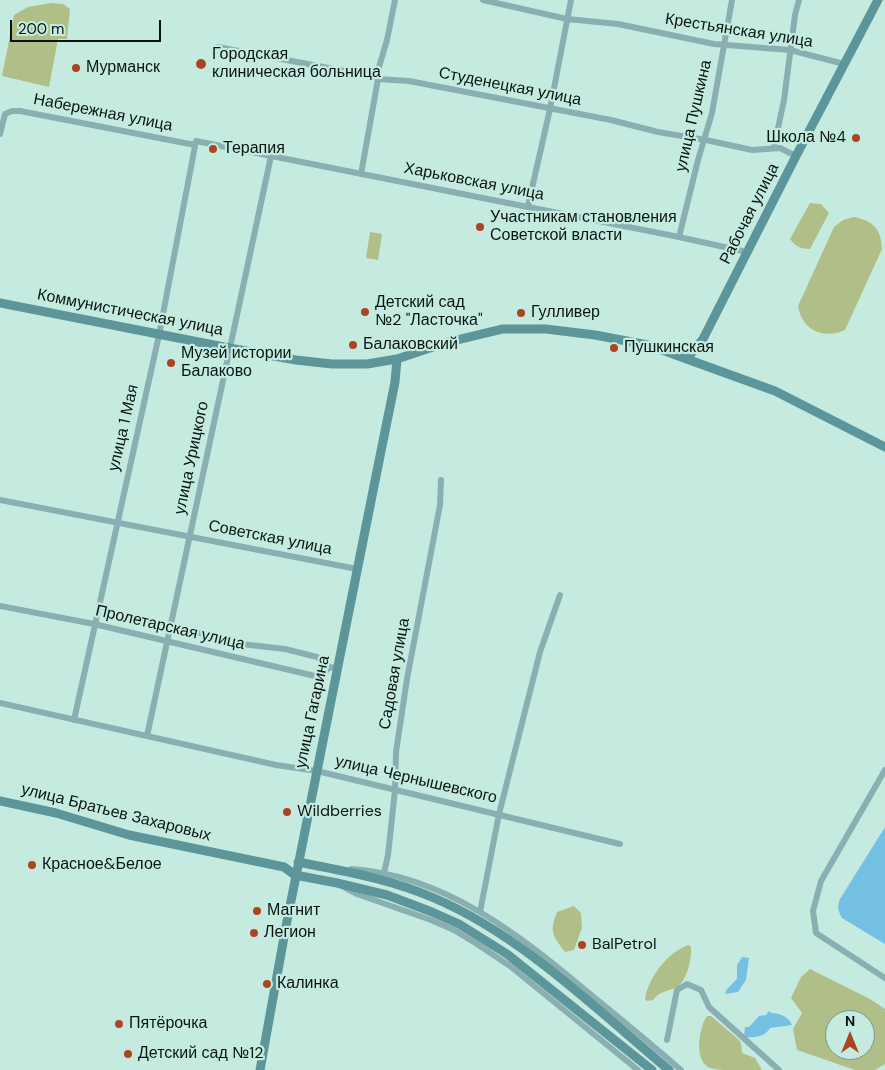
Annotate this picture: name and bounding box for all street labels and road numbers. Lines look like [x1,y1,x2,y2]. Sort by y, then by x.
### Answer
street label: Крестьянская улица [664,10,814,52]
street label: улица Пушкина [672,58,716,174]
street label: Студенецкая улица [437,64,583,110]
street label: Набережная улица [32,90,174,136]
street label: Харьковская улица [402,159,546,205]
street label: Рабочая улица [716,160,784,268]
street label: Коммунистическая улица [35,286,225,340]
street label: улица 1 Мая [105,383,143,473]
street label: улица Урицкого [171,400,213,516]
street label: Советская улица [207,517,333,559]
street label: Пролетарская улица [93,601,247,655]
street label: Садовая улица [376,617,414,731]
street label: улица Гагарина [292,654,334,770]
street label: улица Чернышевского [333,752,499,808]
street label: улица Братьев Захаровых [19,780,213,846]

